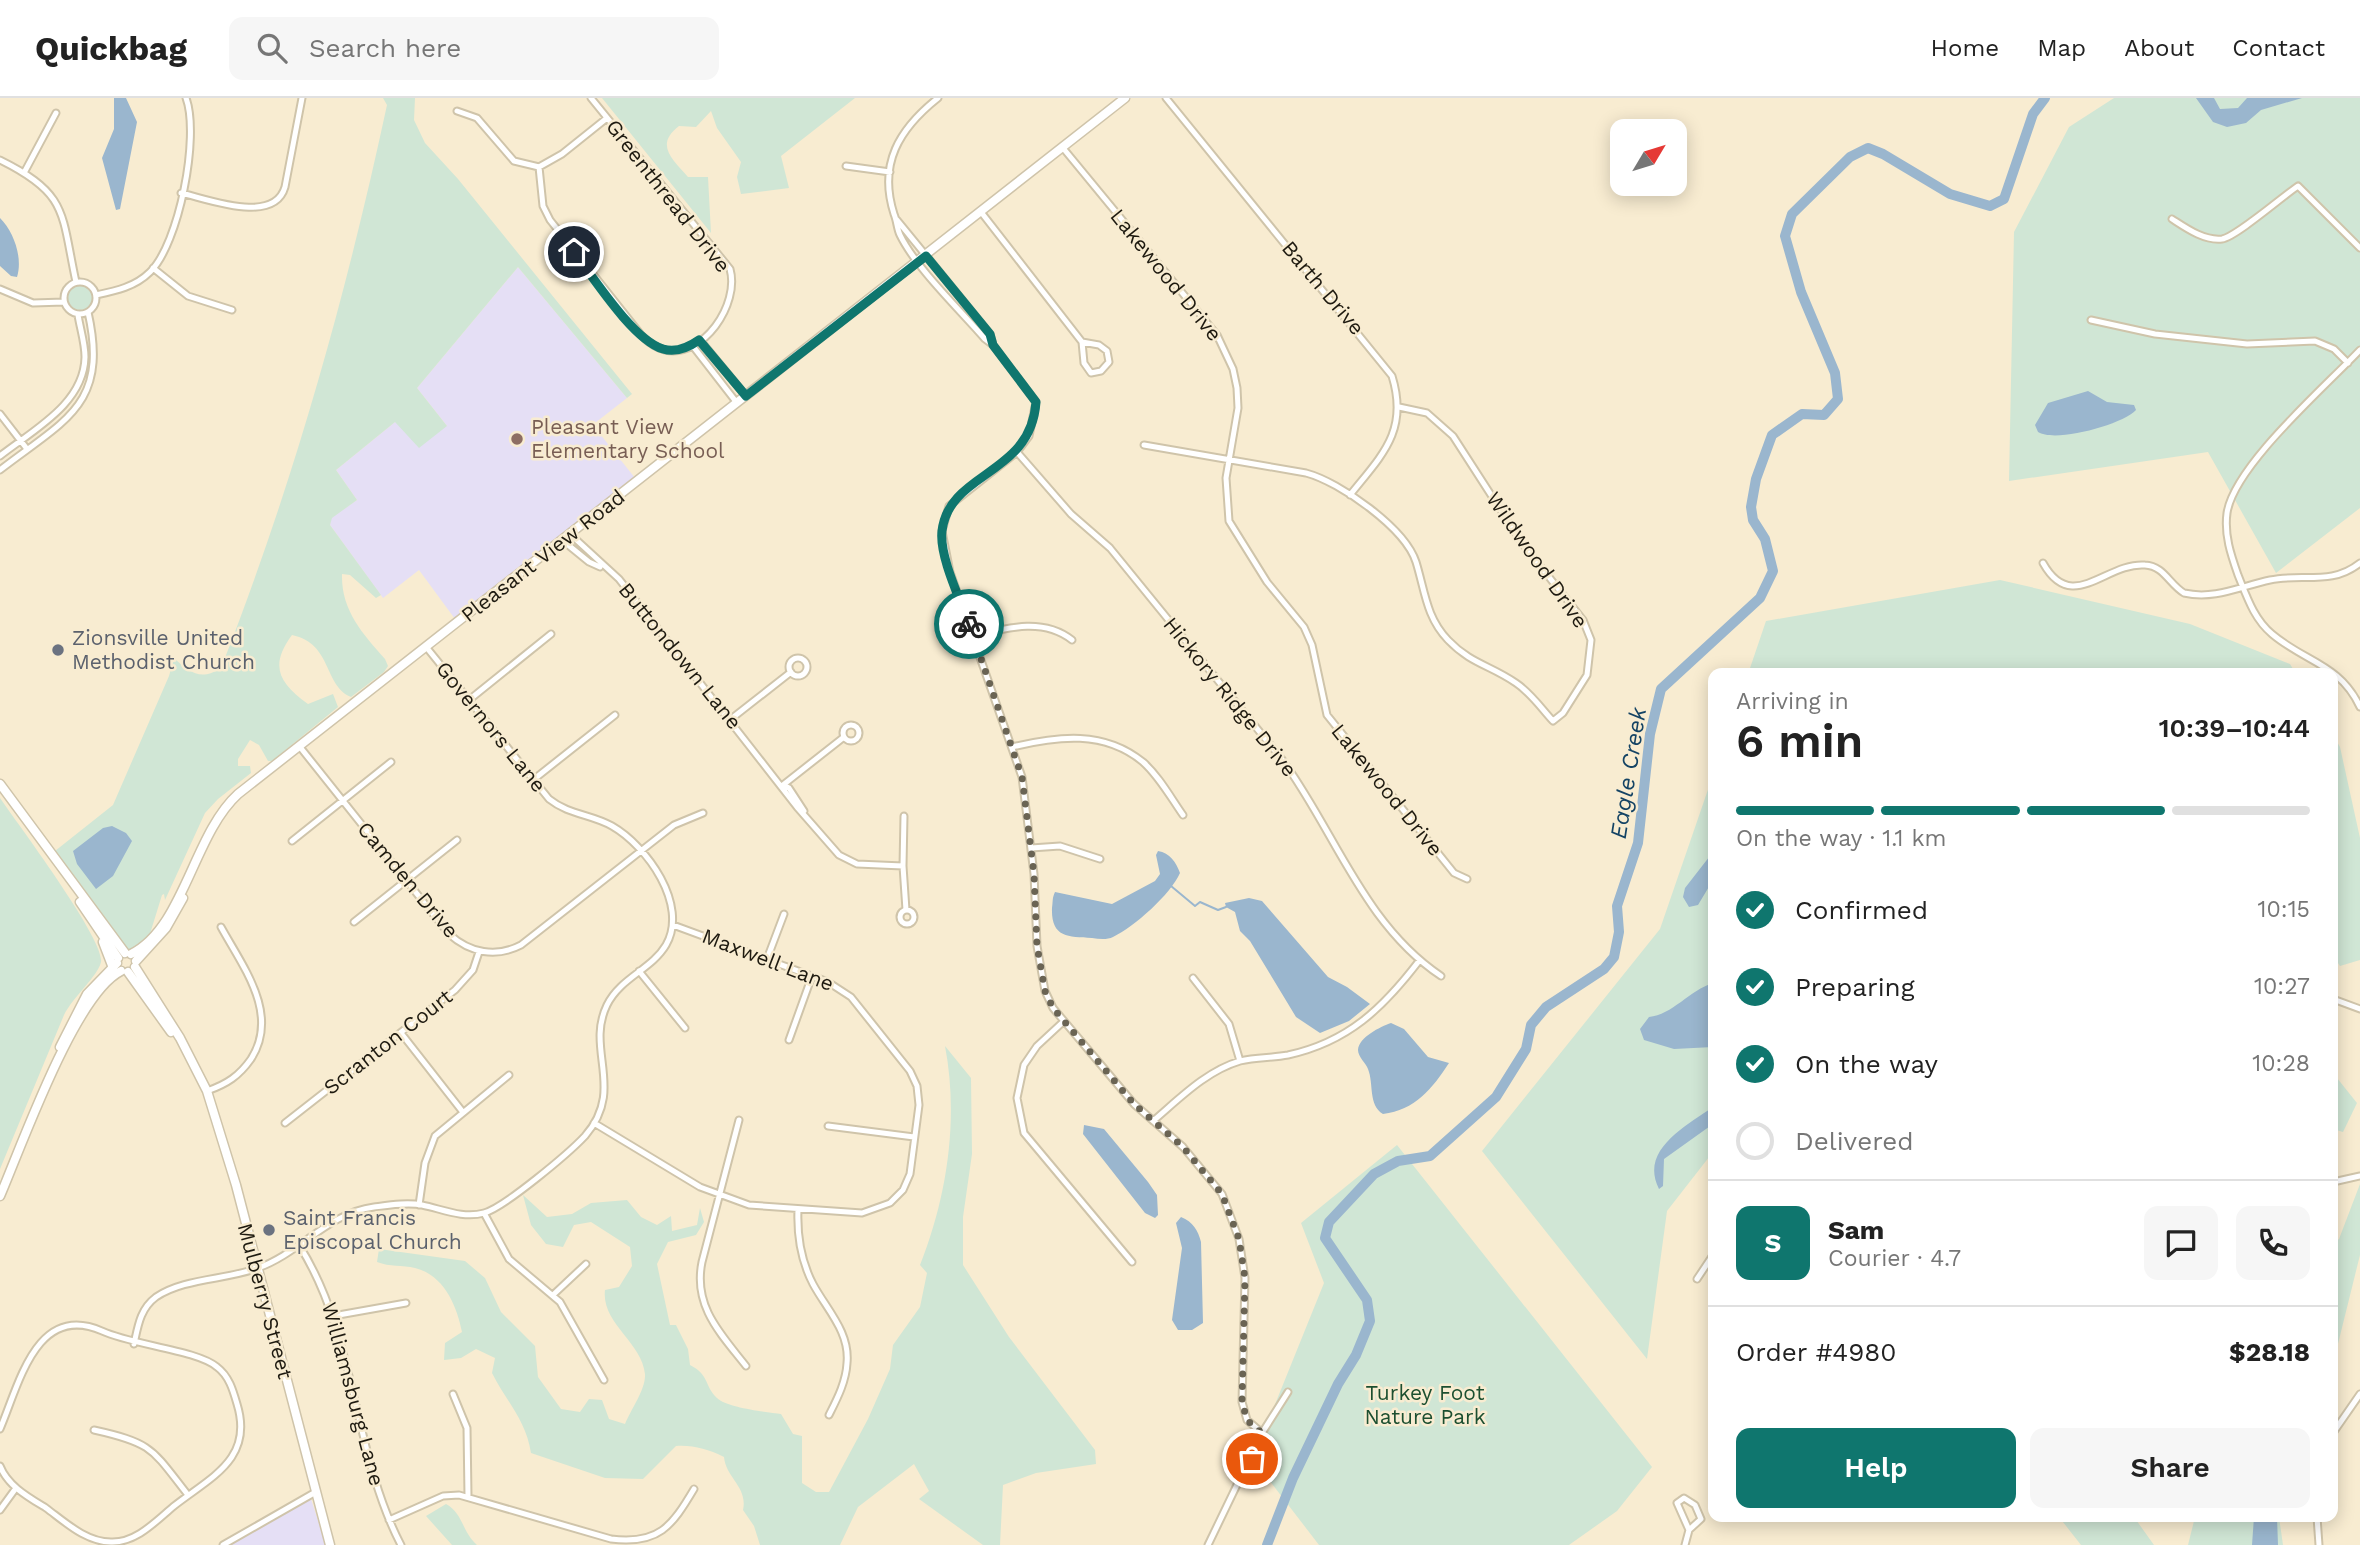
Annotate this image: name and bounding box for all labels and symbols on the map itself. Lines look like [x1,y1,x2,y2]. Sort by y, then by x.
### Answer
street label: Greenthread Drive [601,114,736,277]
north arrow [1610,119,1687,196]
street label: Lakewood Drive [1105,204,1227,346]
pin [544,222,604,282]
street label: Barth Drive [1277,236,1370,340]
place label: Pleasant View Elementary School [531,414,725,463]
marker: Pleasant View Elementary School [509,431,525,447]
street label: Pleasant View Road [456,484,630,627]
street label: Wildwood Drive [1481,487,1594,633]
street label: Buttondown Lane [614,577,747,734]
courier [934,589,1004,659]
street label: Hickory Ridge Drive [1158,612,1302,782]
place label: Zionsville United Methodist Church [72,625,255,674]
marker: Zionsville United Methodist Church [50,642,66,658]
street label: Governors Lane [431,656,552,797]
water label: Eagle Creek [1605,704,1652,841]
street label: Lakewood Drive [1326,719,1448,861]
street label: Camden Drive [353,816,464,943]
street label: Maxwell Lane [699,923,838,996]
street label: Scranton Court [318,983,457,1100]
place label: Saint Francis Episcopal Church [283,1205,462,1254]
street label: Mulberry Street [233,1220,298,1382]
marker: Saint Francis Episcopal Church [261,1222,277,1238]
street label: Williamsburg Lane [317,1299,390,1488]
park label: Turkey Foot Nature Park [1364,1380,1486,1429]
pin [1222,1429,1282,1489]

